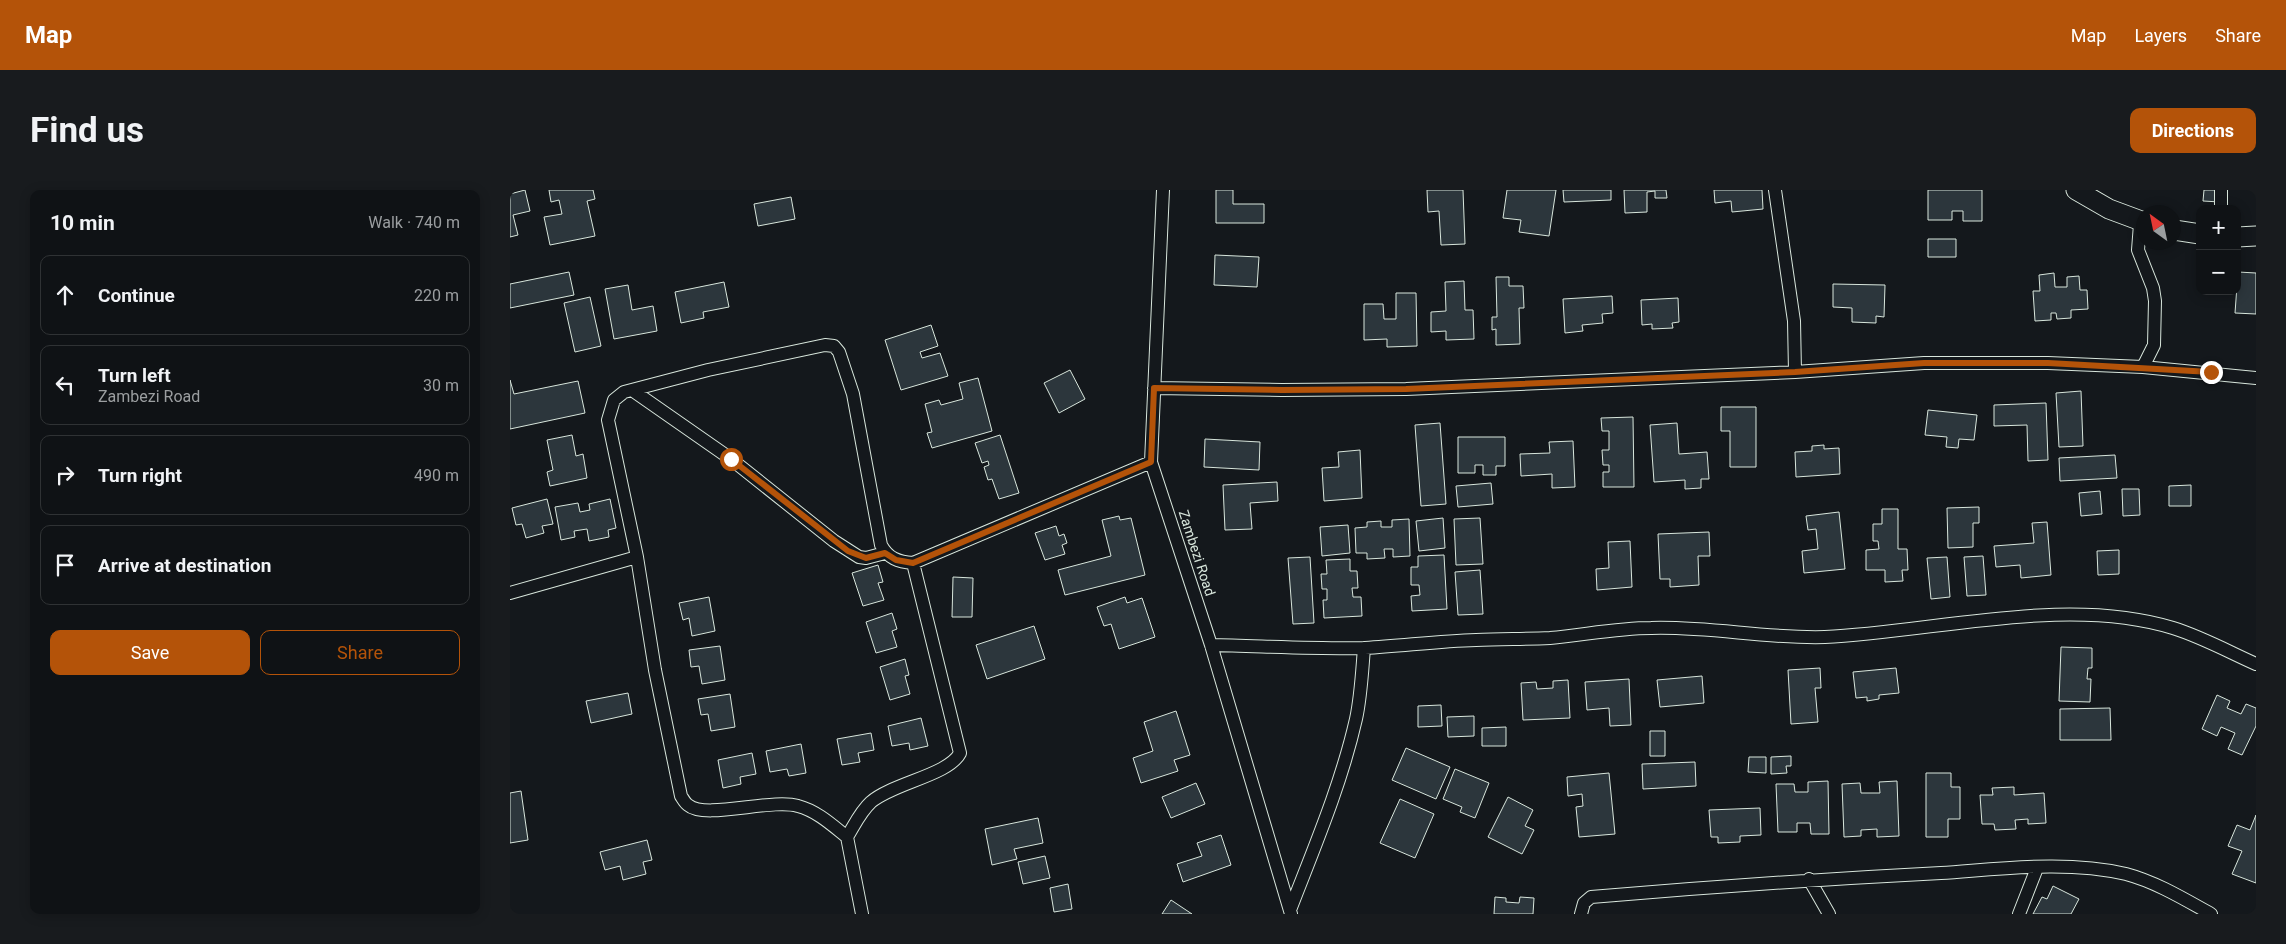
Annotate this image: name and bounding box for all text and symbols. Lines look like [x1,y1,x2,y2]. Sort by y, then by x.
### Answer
text: Map [25,21,72,49]
text: Map [2071,25,2106,46]
text: Layers [2134,25,2187,46]
text: Share [2215,25,2261,46]
button: Directions [2130,108,2256,153]
text: Find us [30,110,144,151]
north arrow [2136,205,2181,250]
map controls [2196,205,2241,295]
button: + [2196,205,2241,250]
text: 10 min [50,211,115,235]
text: Walk · 740 m [368,213,460,232]
button: − [2196,250,2241,295]
icon: ahead [51,281,79,309]
text: Continue [98,284,175,307]
text: 220 m [414,286,459,305]
route end [2200,361,2223,384]
text: Turn left [98,364,171,387]
icon: left [51,371,79,399]
text: 30 m [423,376,459,395]
text: Zambezi Road [98,387,200,406]
route start [720,448,743,471]
icon: right [51,461,79,489]
text: Turn right [98,464,182,487]
text: 490 m [414,466,459,485]
street label: Zambezi Road [1176,508,1218,598]
icon: arrive [51,551,79,579]
text: Arrive at destination [98,554,271,577]
button: Save [50,630,250,675]
button: Share [260,630,460,675]

